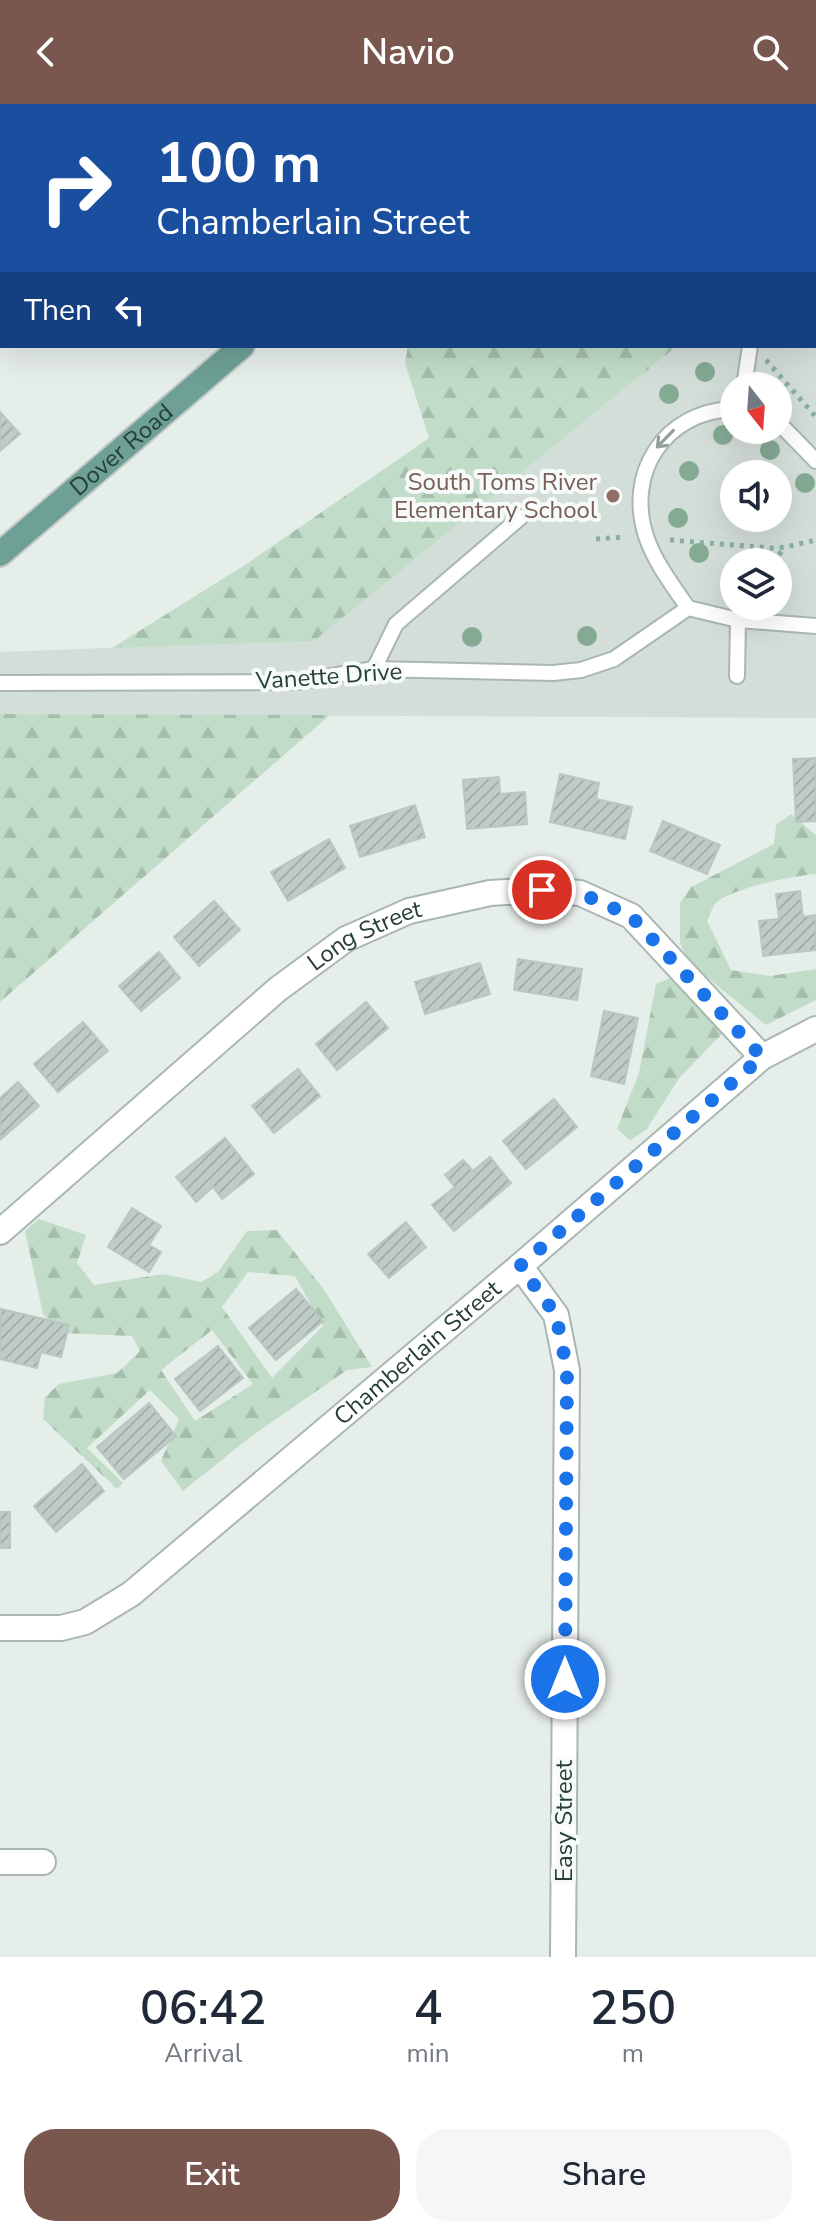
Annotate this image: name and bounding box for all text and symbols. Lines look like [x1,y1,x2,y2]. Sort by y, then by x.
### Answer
text: Navio [361,28,455,77]
icon: back [24,30,68,74]
icon: search [748,30,792,74]
text: 100 m [156,125,321,202]
icon: right [24,136,128,240]
text: Chamberlain Street [156,198,470,247]
icon: left [108,288,152,332]
text: Then [24,290,92,331]
north arrow [720,372,792,444]
map controls [720,372,792,620]
street label: Dover Road [63,396,180,503]
one-way arrow [656,429,675,448]
button: sound [720,460,792,532]
place label: South Toms River Elementary School [394,466,597,526]
marker: South Toms River Elementary School [604,487,622,505]
button: layers [720,548,792,620]
street label: Vanette Drive [254,655,403,697]
pin [508,856,576,924]
icon: arrive [520,868,564,912]
street label: Long Street [301,893,425,978]
street label: Chamberlain Street [327,1273,508,1432]
position arrow [523,1637,607,1721]
street label: Easy Street [548,1759,580,1882]
text: 06:42 [140,1975,267,2041]
text: 4 [414,1975,442,2041]
text: 250 [590,1975,676,2041]
text: Arrival [164,2036,242,2071]
text: min [407,2036,450,2071]
text: m [622,2036,644,2071]
button: Exit [24,2129,400,2221]
button: Share [416,2129,792,2221]

